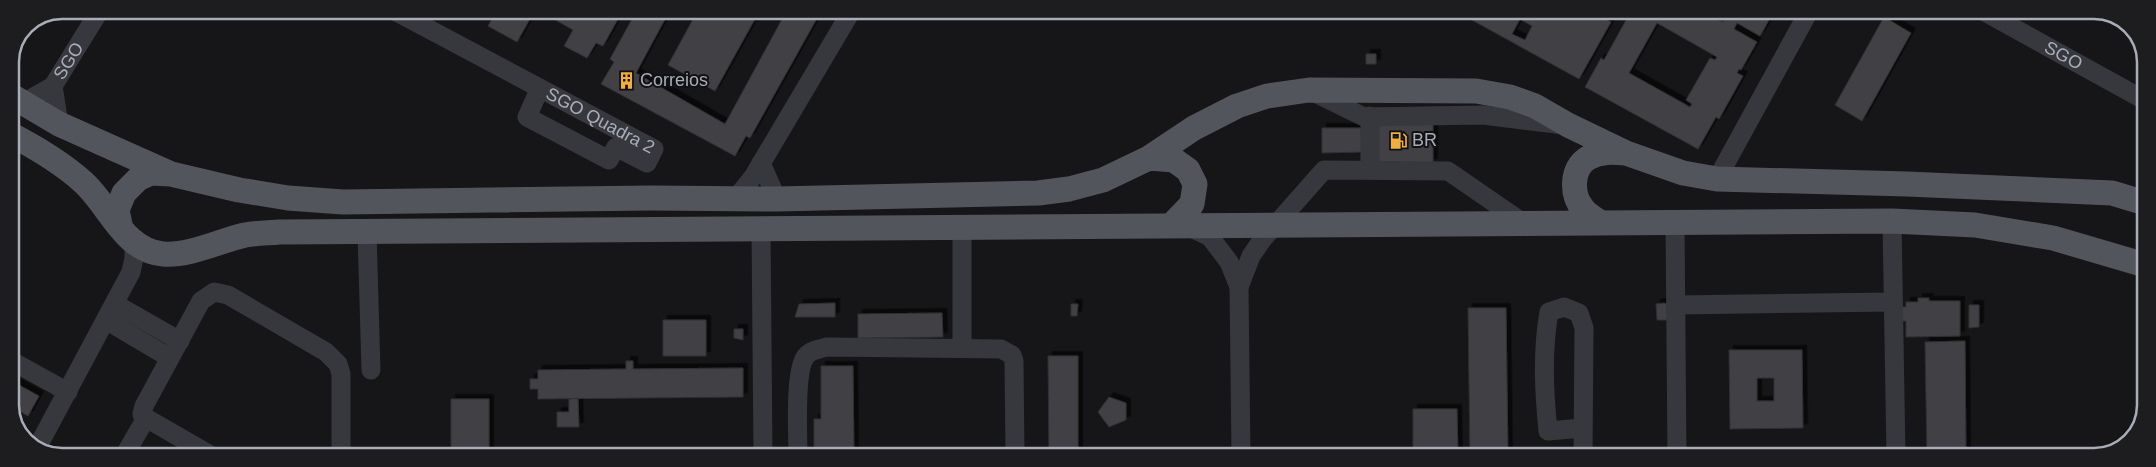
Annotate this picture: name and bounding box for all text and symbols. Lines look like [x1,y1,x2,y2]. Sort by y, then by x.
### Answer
street label: SGO [2041,37,2086,74]
street label: SGO [49,39,88,83]
building icon: Correios [616,70,636,90]
place label: Correios [640,70,708,90]
street label: SGO Quadra 2 [543,83,658,158]
fuel station icon: BR [1388,130,1408,150]
place label: BR [1412,130,1437,150]

